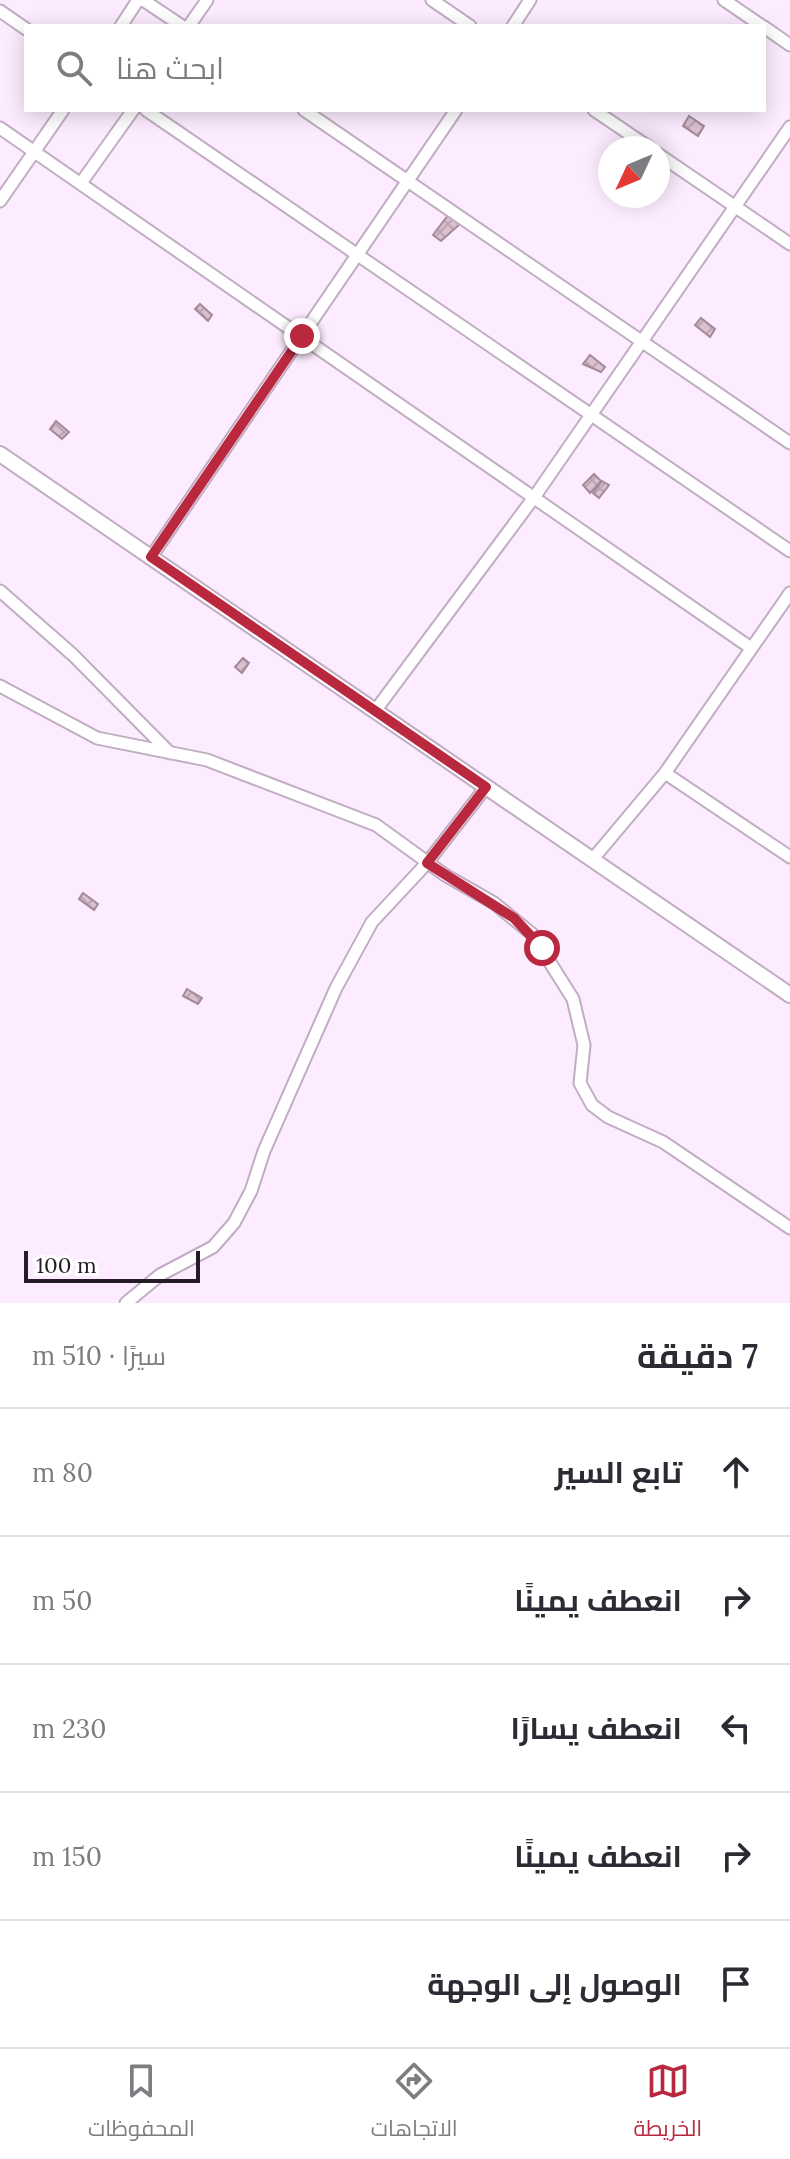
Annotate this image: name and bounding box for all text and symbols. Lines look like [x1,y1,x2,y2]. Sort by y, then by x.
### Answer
search box [24,24,766,112]
icon: search [52,46,96,90]
text: ابحث هنا [116,49,224,87]
north arrow [598,136,670,208]
route end [284,318,320,354]
route start [524,930,560,966]
scale bar [24,1247,200,1283]
text: 100 m [36,1251,97,1279]
text: 7 دقيقة [637,1334,758,1377]
text: سيرًا · 510 m [32,1339,166,1372]
icon: ahead [714,1450,758,1494]
text: تابع السير [555,1453,682,1491]
text: 80 m [32,1456,93,1489]
icon: right [714,1578,758,1622]
text: انعطف يمينًا [514,1581,682,1619]
text: 50 m [32,1584,92,1617]
icon: left [714,1706,758,1750]
text: انعطف يسارًا [510,1709,682,1747]
text: 230 m [32,1712,106,1745]
icon: right [714,1834,758,1878]
text: انعطف يمينًا [514,1837,682,1875]
text: 150 m [32,1840,102,1873]
icon: arrive [714,1962,758,2006]
text: الوصول إلى الوجهة [427,1965,682,2003]
tab: المحفوظات [88,2059,195,2149]
tab: الاتجاهات [371,2059,458,2149]
tab: الخريطة [633,2059,702,2149]

